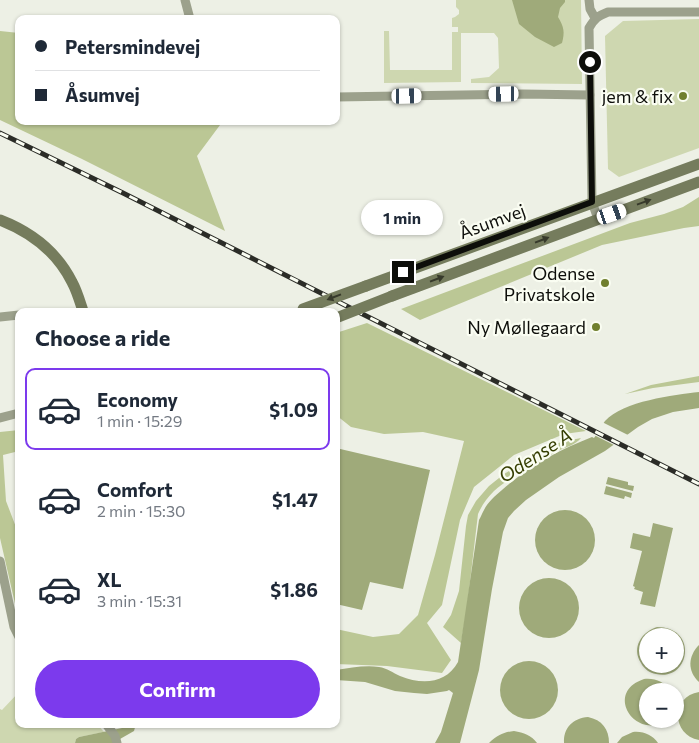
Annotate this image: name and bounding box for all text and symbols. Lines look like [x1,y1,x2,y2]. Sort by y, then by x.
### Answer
text: Petersmindevej [65,35,200,58]
route start [579,51,601,73]
text: Åsumvej [65,83,140,106]
place label: jem & fix [602,85,673,107]
car [488,86,519,102]
car [391,88,422,104]
marker: jem & fix [677,90,689,102]
one-way arrow [637,198,652,206]
street label: Åsumvej [456,199,528,243]
callout: 1 min [362,200,444,234]
car [595,202,628,226]
text: 1 min [383,208,421,227]
one-way arrow [535,236,550,243]
route end [392,261,414,283]
place label: Odense Privatskole [504,262,595,305]
one-way arrow [430,275,445,282]
marker: Odense Privatskole [599,277,611,289]
one-way arrow [327,294,342,302]
place label: Ny Møllegaard [467,316,586,338]
marker: Ny Møllegaard [590,321,602,333]
text: Choose a ride [35,324,170,351]
icon: car [37,387,82,432]
text: Economy [97,388,178,411]
text: $1.09 [269,398,318,421]
text: 1 min · 15:29 [97,411,182,430]
water label: Odense Å [493,422,576,487]
icon: car [37,477,82,522]
text: Comfort [97,478,173,501]
text: $1.47 [272,488,318,511]
text: 2 min · 15:30 [97,501,185,520]
icon: car [37,567,82,612]
text: XL [97,568,122,591]
text: $1.86 [270,578,318,601]
text: 3 min · 15:31 [97,591,182,610]
map controls [639,628,684,728]
button: + [639,628,684,673]
button: Confirm [35,660,320,718]
button: − [639,683,684,728]

